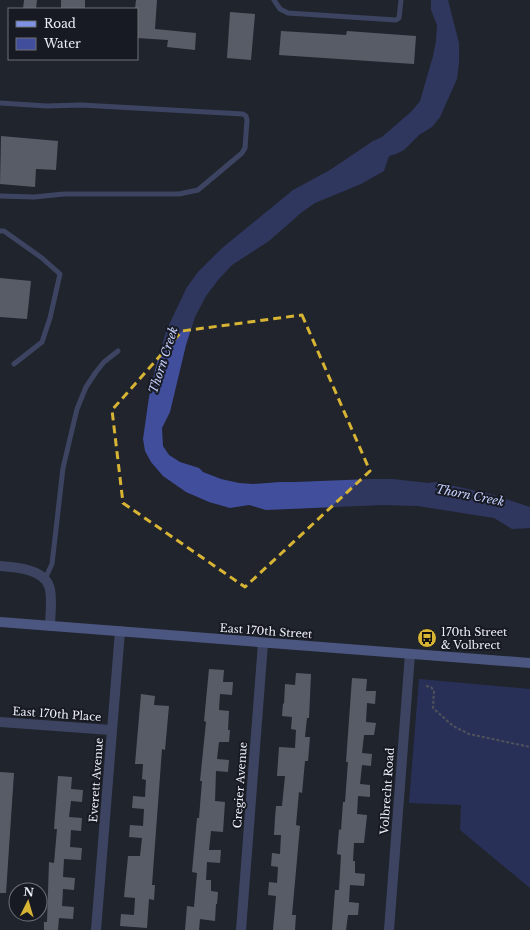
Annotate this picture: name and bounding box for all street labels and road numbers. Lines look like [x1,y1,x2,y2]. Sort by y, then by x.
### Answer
street label: East 170th Street [219,621,314,641]
street label: East 170th Place [12,704,102,724]
street label: Everett Avenue [86,737,106,823]
street label: Cregier Avenue [230,741,250,829]
street label: Volbrecht Road [377,746,397,836]

